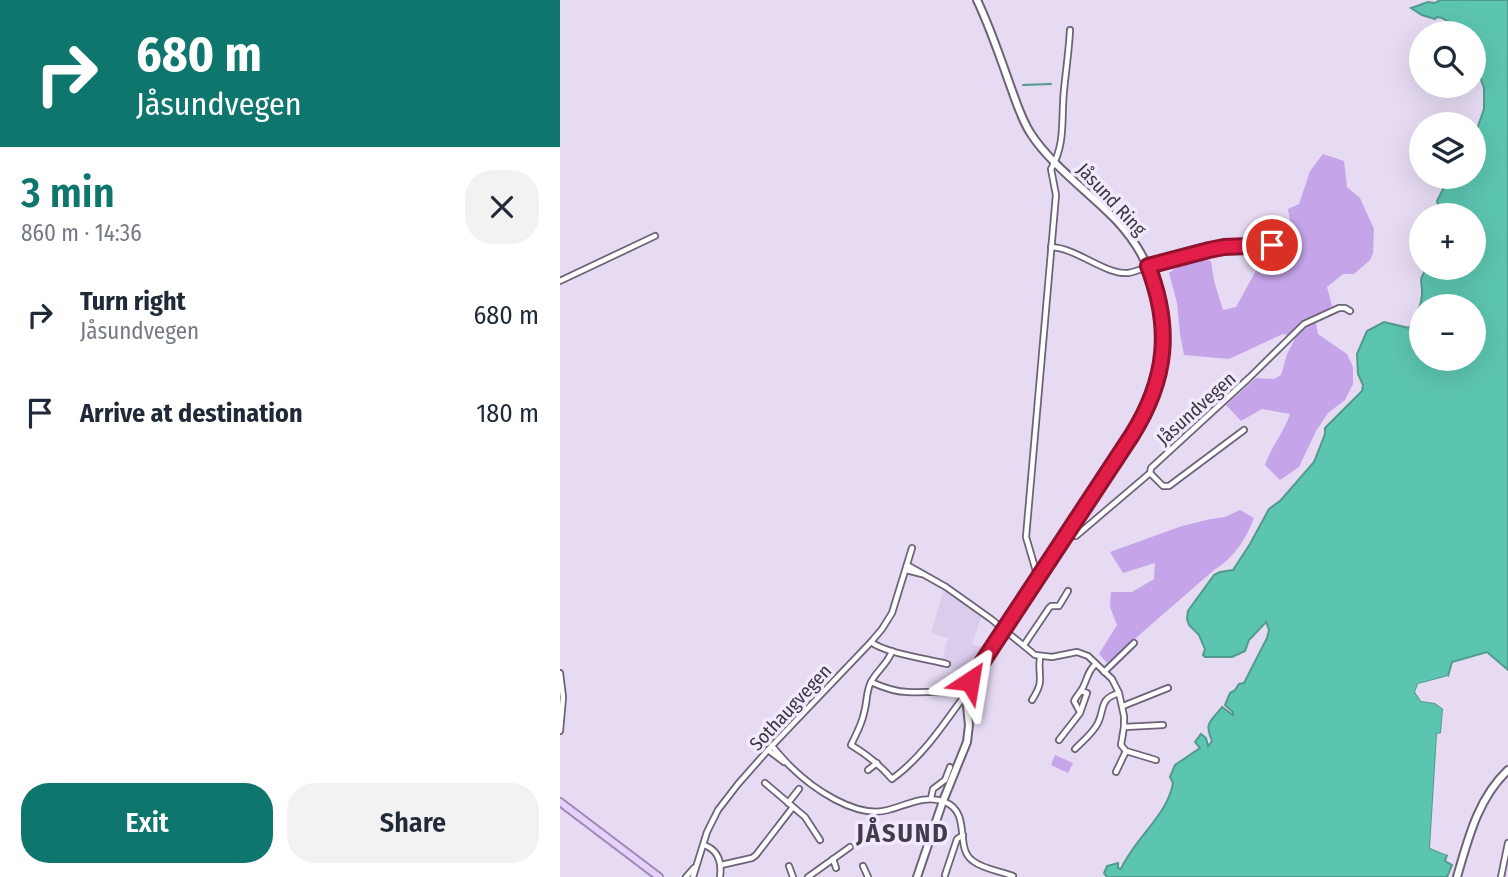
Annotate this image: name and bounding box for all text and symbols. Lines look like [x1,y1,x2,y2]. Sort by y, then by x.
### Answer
map controls [1409,21,1486,371]
button: search [1409,21,1486,98]
text: 680 m [136,25,262,84]
icon: right [21,28,112,119]
text: Jåsundvegen [136,85,302,123]
button: layers [1409,112,1486,189]
street label: Jåsund Ring [1072,158,1151,241]
text: 3 min [21,168,115,218]
button: close [465,170,539,244]
button: + [1409,203,1486,280]
pin [1242,215,1302,275]
text: 860 m · 14:36 [21,219,142,247]
icon: arrive [1253,226,1291,264]
text: Turn right [80,286,186,317]
button: − [1409,294,1486,371]
icon: right [21,296,59,334]
text: 680 m [473,300,539,331]
text: Jåsundvegen [80,317,199,345]
street label: Jåsundvegen [1152,367,1241,450]
icon: arrive [21,394,59,432]
text: Arrive at destination [80,398,303,429]
text: 180 m [476,398,539,429]
position arrow [933,644,1007,718]
street label: Sothaugvegen [745,659,836,755]
button: Exit [21,783,273,863]
button: Share [287,783,539,863]
district label: JÅSUND [855,817,950,849]

